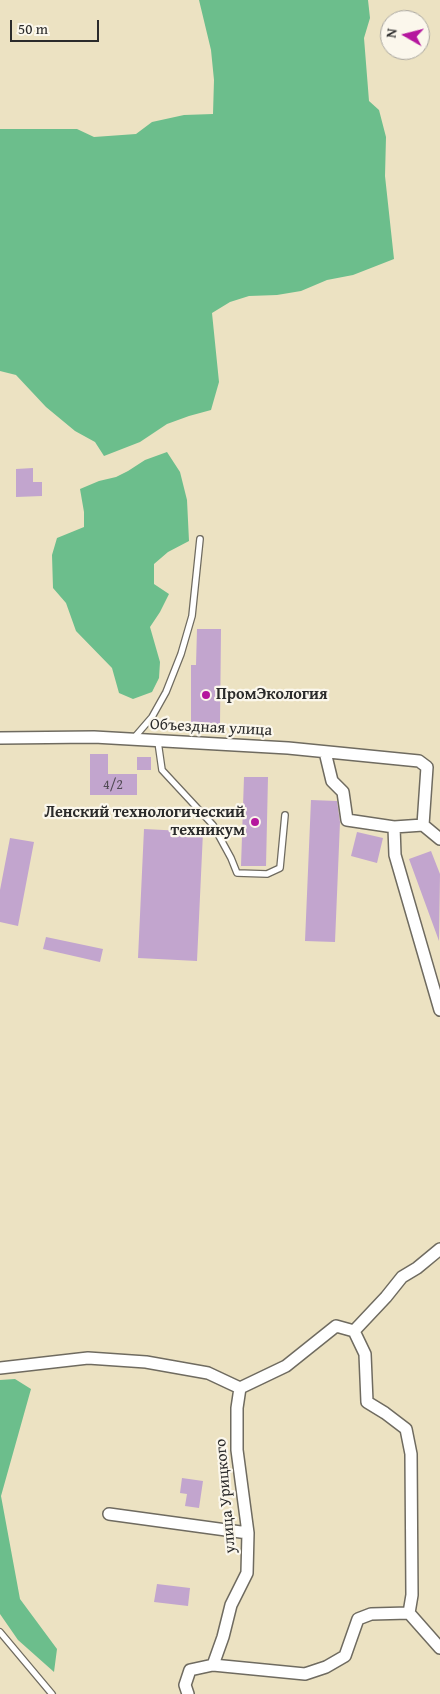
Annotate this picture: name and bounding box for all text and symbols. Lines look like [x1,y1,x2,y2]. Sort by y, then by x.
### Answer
scale bar [12,10,101,42]
north arrow [380,10,430,60]
text: 50 m [18,18,48,39]
text: N [381,27,402,39]
place label: ПромЭкология [216,685,328,705]
marker: ПромЭкология [200,689,212,701]
street label: Объездная улица [150,715,272,741]
house number: 4/2 [103,777,123,793]
place label: Ленский технологический техникум [44,803,245,841]
marker: Ленский технологический техникум [249,816,261,828]
street label: улица Урицкого [211,1438,241,1554]

